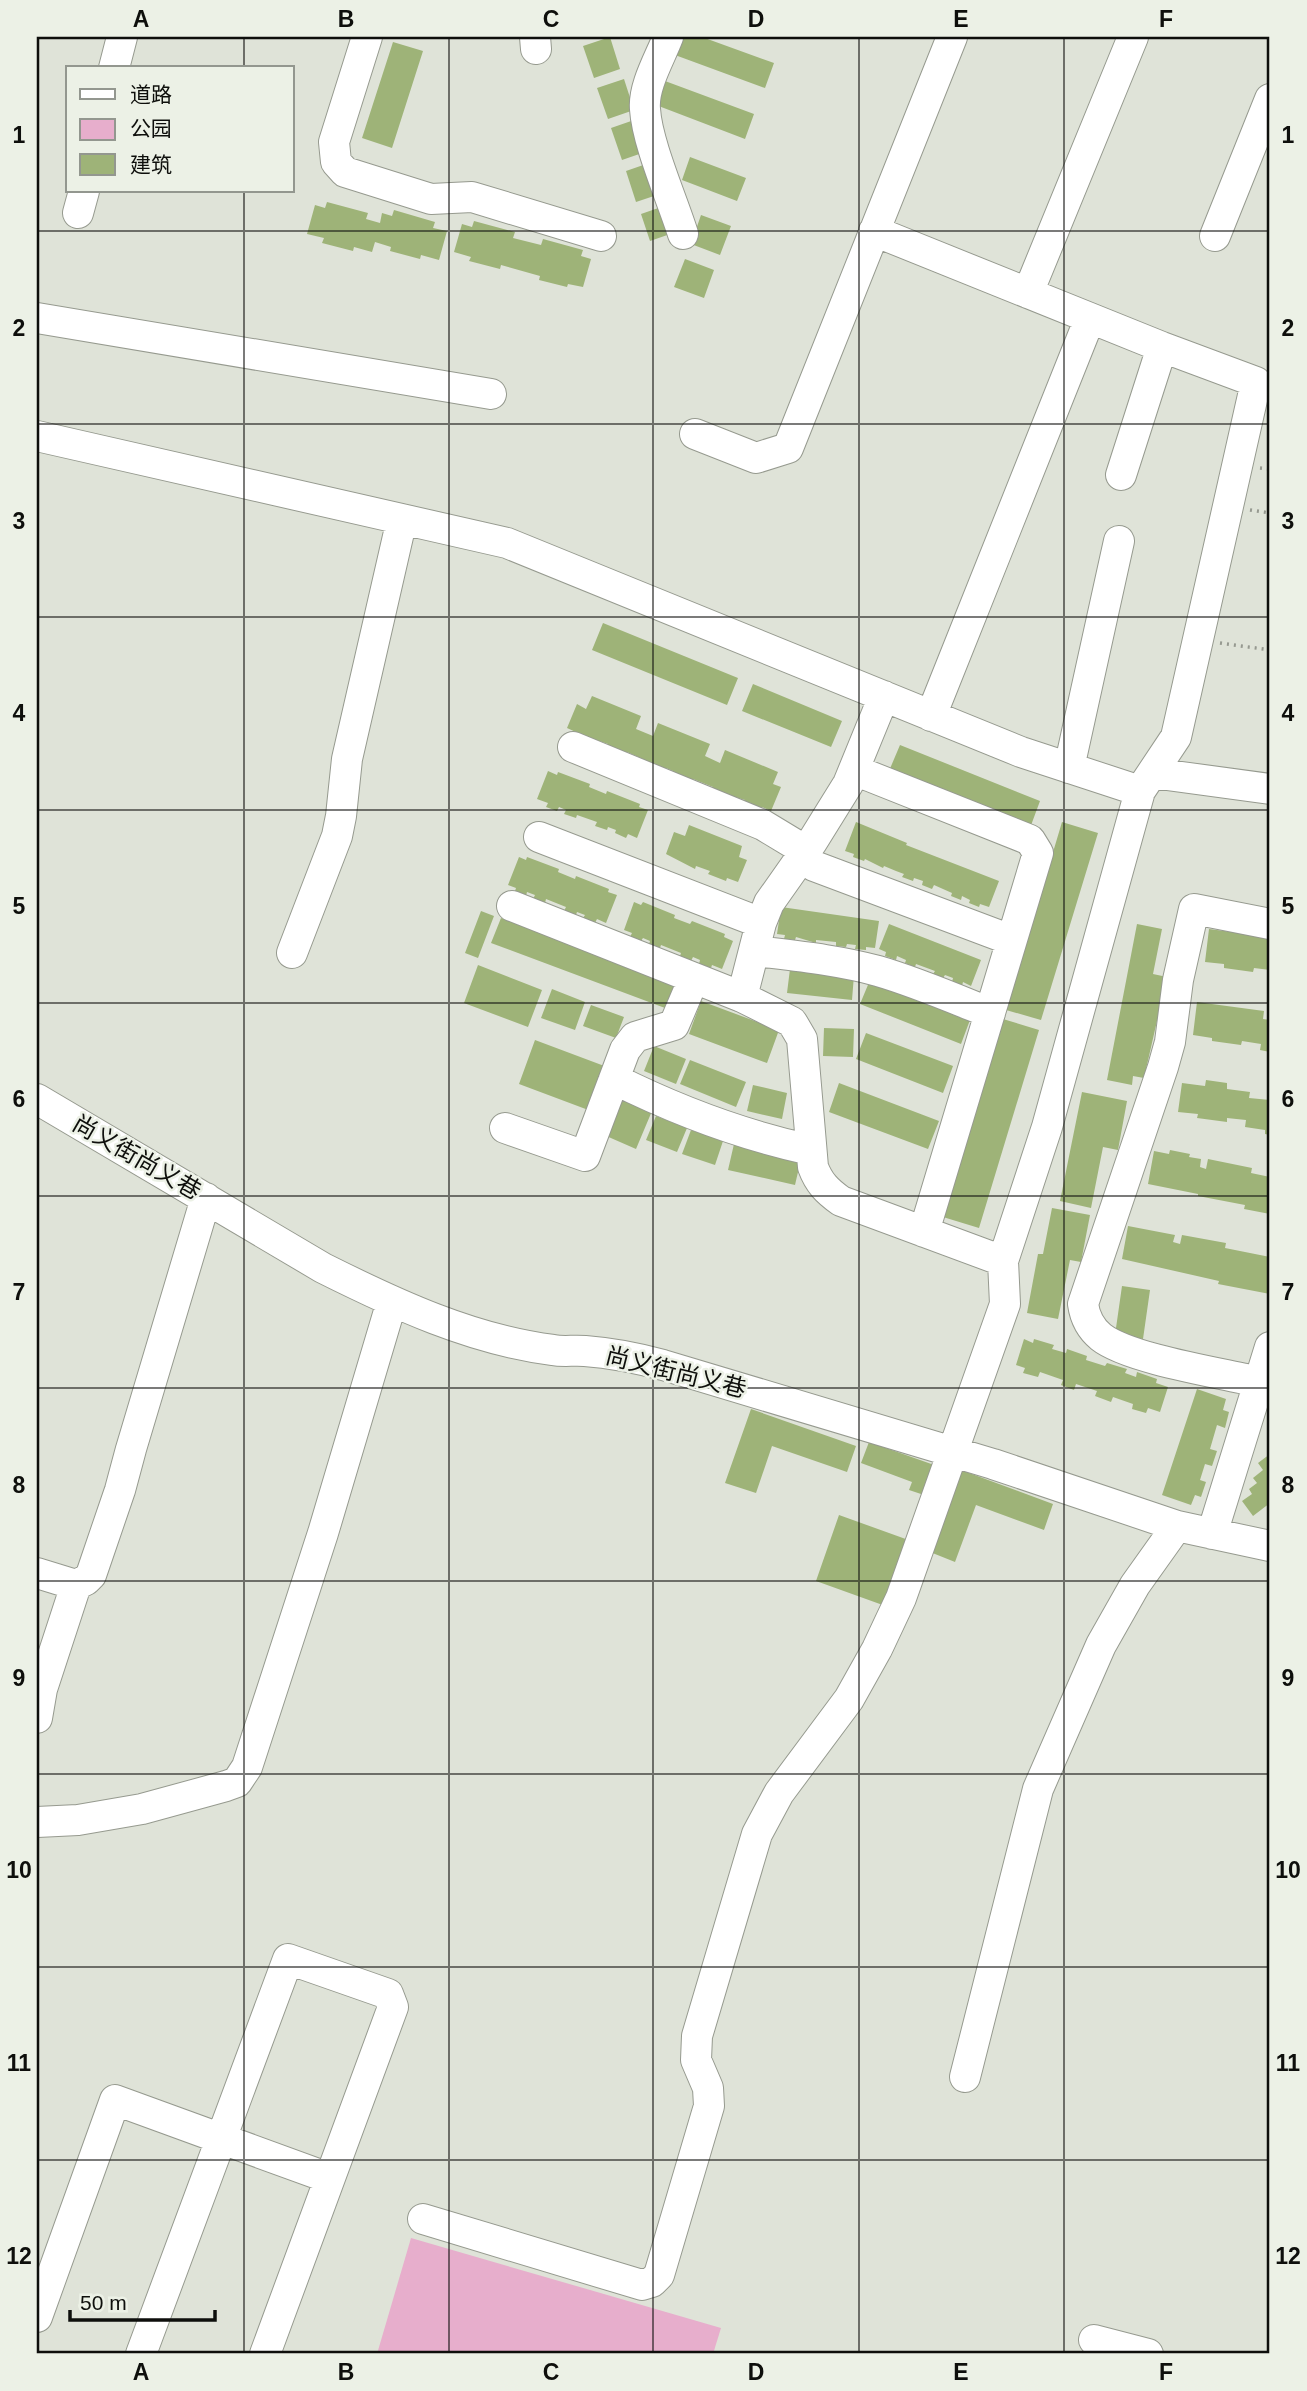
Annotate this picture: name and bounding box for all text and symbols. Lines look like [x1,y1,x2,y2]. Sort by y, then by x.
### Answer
text: A [133,6,149,32]
text: B [338,6,354,32]
text: C [543,6,559,32]
text: D [748,6,764,32]
text: E [953,6,969,32]
text: F [1159,6,1173,32]
legend [66,66,294,192]
text: 道路 [130,83,172,106]
text: 公园 [130,117,172,140]
text: 1 [13,122,26,148]
text: 1 [1282,122,1295,148]
text: 建筑 [130,153,172,176]
text: 2 [13,315,25,341]
text: 2 [1282,315,1294,341]
text: 3 [13,508,25,534]
text: 3 [1282,508,1294,534]
text: 4 [13,700,26,726]
text: 4 [1282,700,1295,726]
text: 5 [13,893,26,919]
text: 5 [1282,893,1295,919]
text: 6 [13,1086,25,1112]
text: 6 [1282,1086,1294,1112]
street label: 尚义街尚义巷 [68,1109,206,1205]
text: 7 [13,1279,25,1305]
text: 7 [1282,1279,1294,1305]
street label: 尚义街尚义巷 [603,1341,749,1403]
text: 8 [13,1472,26,1498]
text: 8 [1282,1472,1295,1498]
text: 9 [13,1665,25,1691]
text: 9 [1282,1665,1294,1691]
text: 10 [6,1857,32,1883]
text: 10 [1275,1857,1301,1883]
text: 11 [7,2050,31,2076]
text: 11 [1276,2050,1300,2076]
text: 12 [6,2243,32,2269]
text: 12 [1275,2243,1301,2269]
scale bar [70,2279,215,2323]
text: 50 m [80,2291,127,2314]
text: A [133,2359,149,2385]
text: B [338,2359,354,2385]
text: C [543,2359,559,2385]
text: D [748,2359,764,2385]
text: E [953,2359,969,2385]
text: F [1159,2359,1173,2385]

